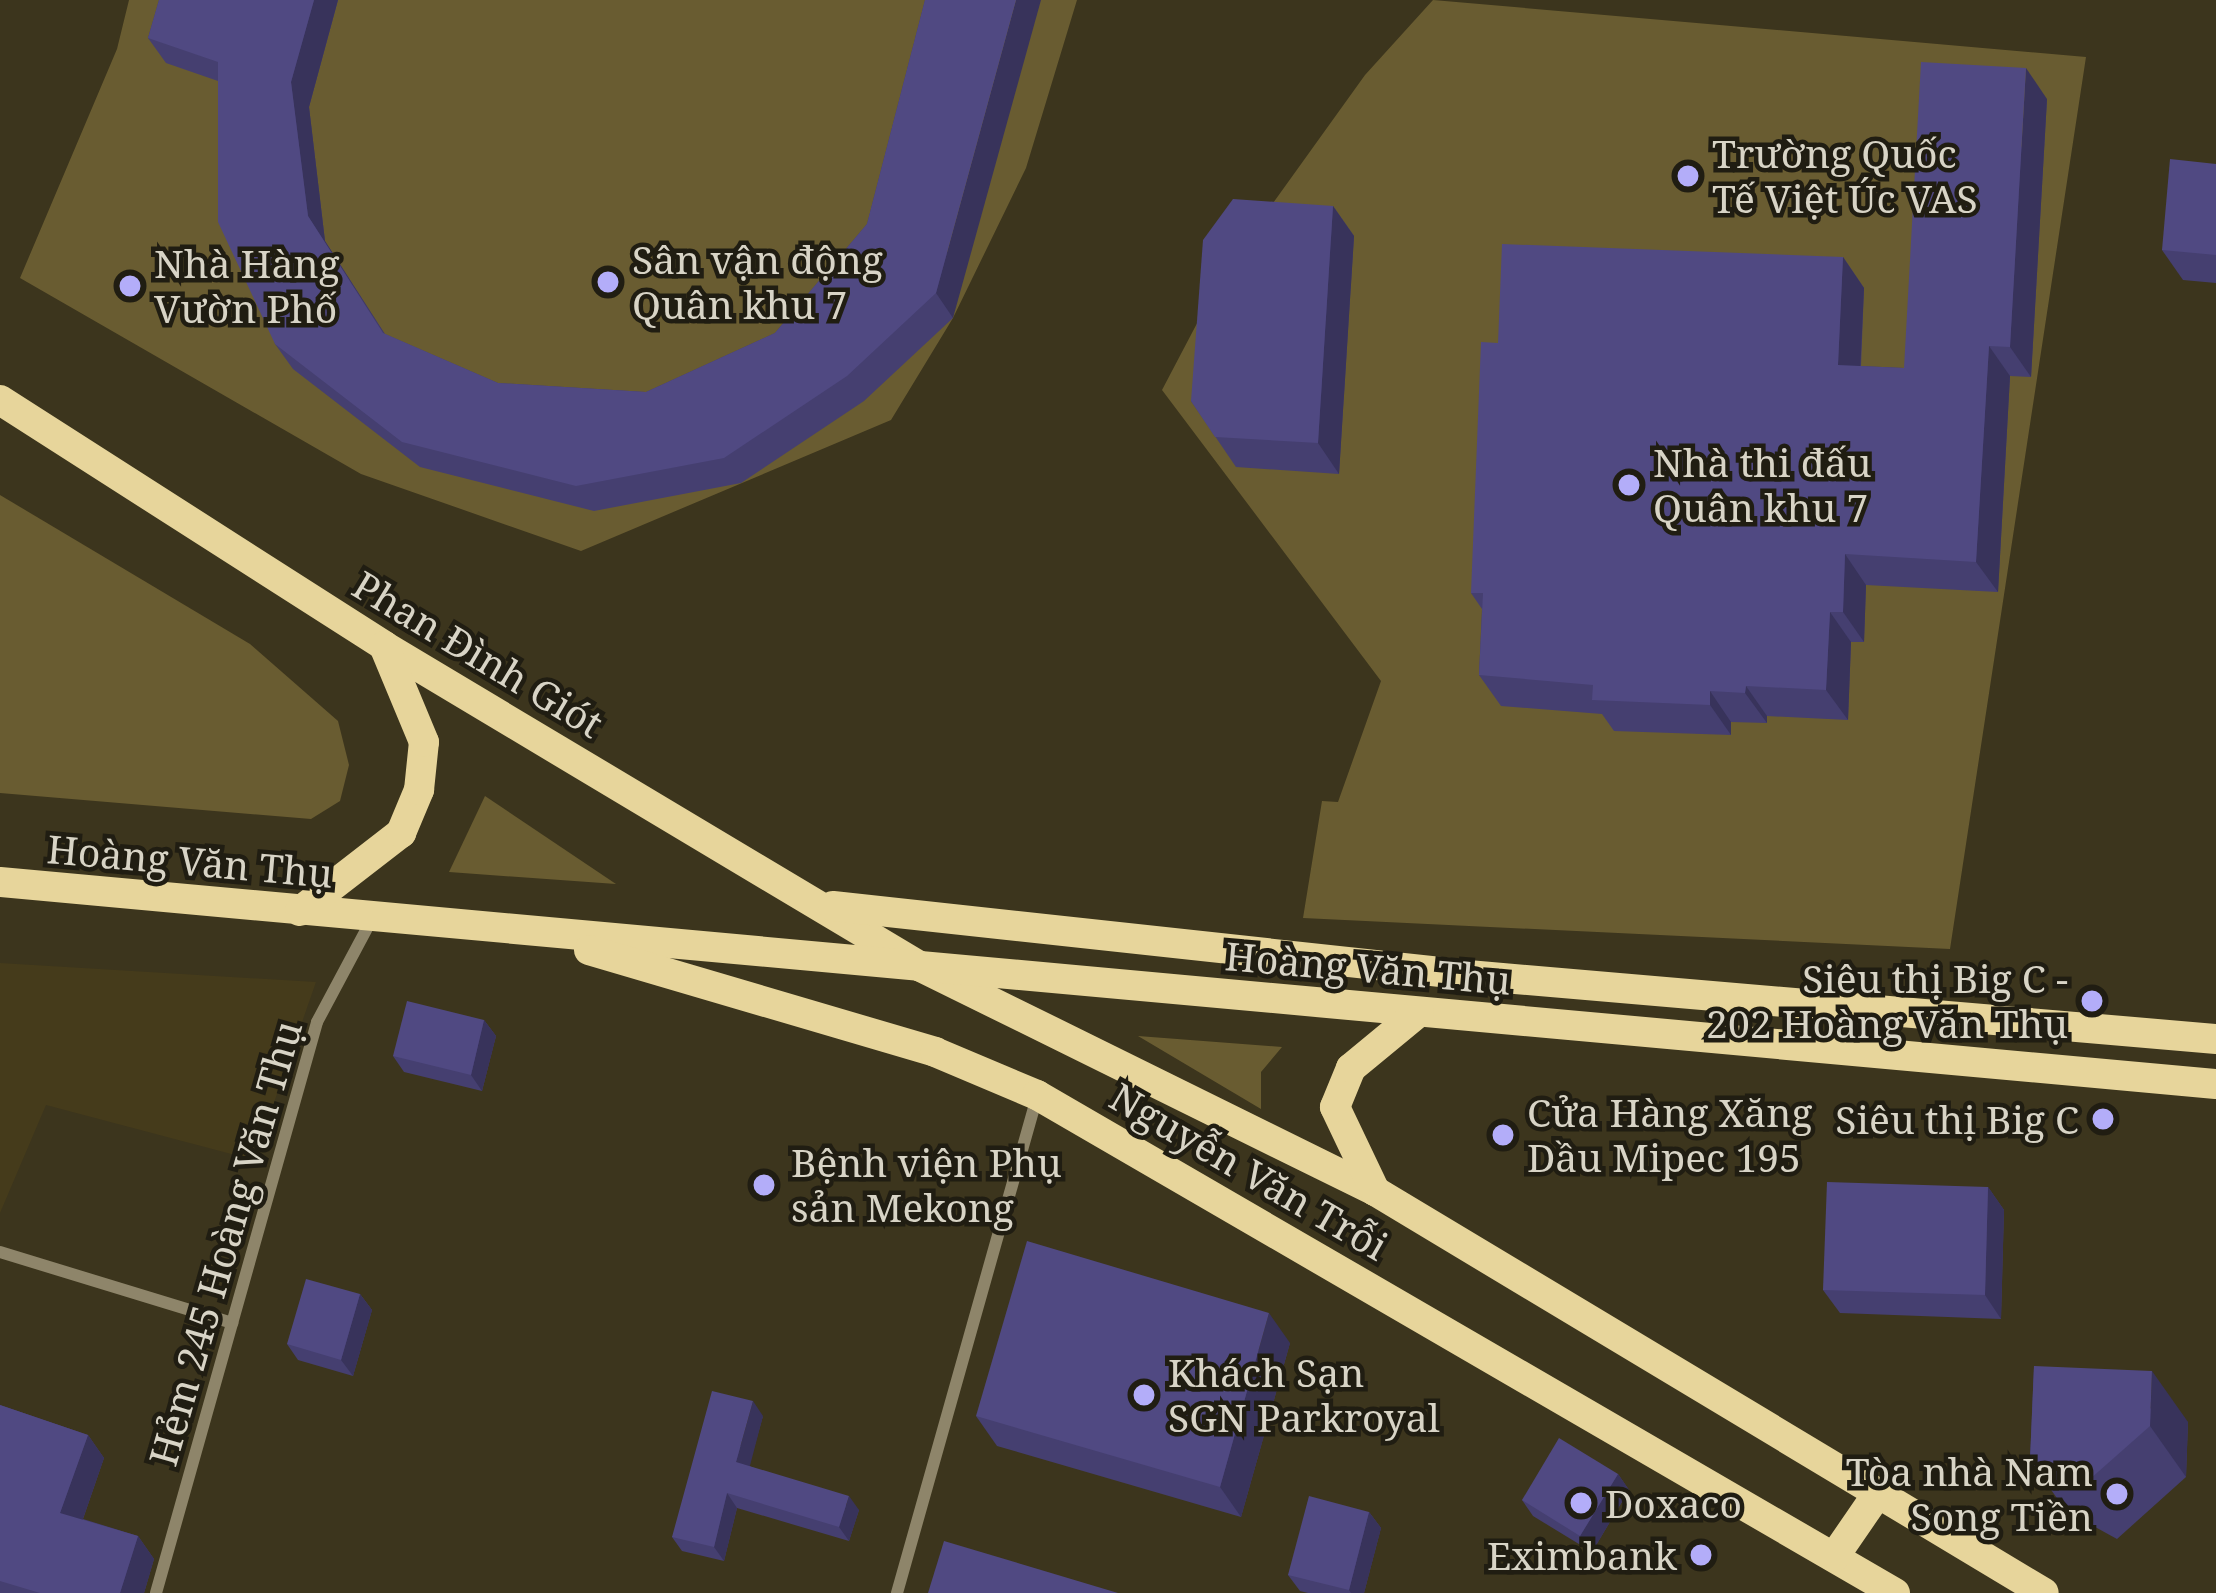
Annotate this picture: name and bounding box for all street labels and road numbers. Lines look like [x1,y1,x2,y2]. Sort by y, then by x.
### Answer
street label: Phan Đình Giót [345,561,611,747]
street label: Hoàng Văn Thụ [45,825,335,897]
street label: Hoàng Văn Thụ [1223,932,1513,1004]
street label: Hẻm 245 Hoàng Văn Thụ [139,1015,311,1471]
street label: Nguyễn Văn Trỗi [1102,1073,1396,1269]

